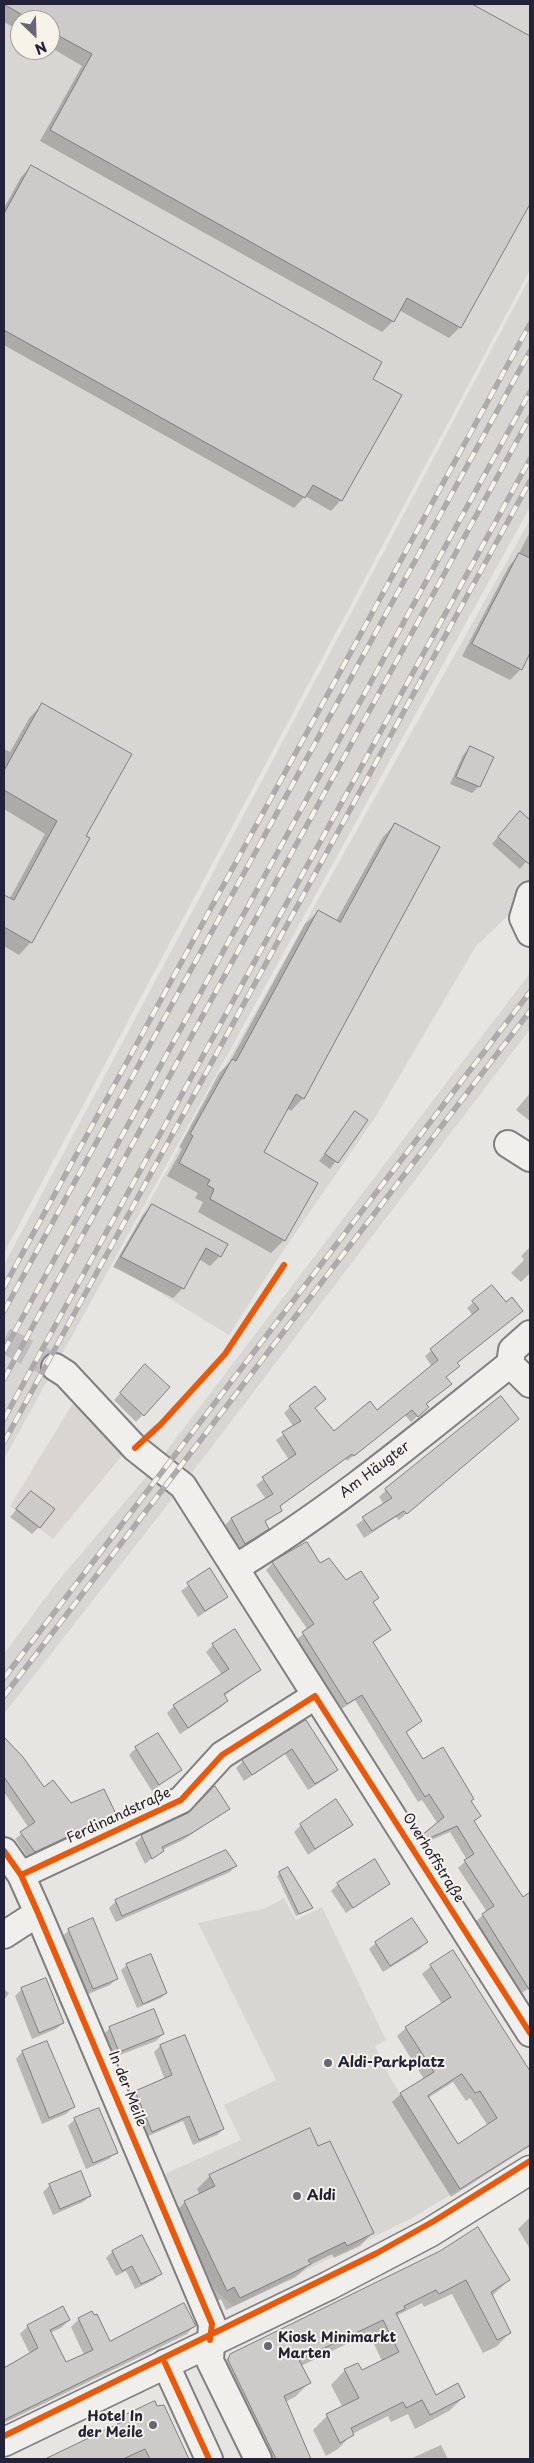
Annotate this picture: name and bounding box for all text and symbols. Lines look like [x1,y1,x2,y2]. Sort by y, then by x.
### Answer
north arrow [10,10,60,60]
text: N [32,36,50,60]
street label: Am Häugter [337,1438,413,1502]
street label: Ferdinandstraße [64,1785,174,1847]
street label: Overhoffstraße [399,1810,467,1906]
street label: In der Meile [104,2049,150,2129]
place label: Aldi-Parkplatz [338,2055,445,2071]
marker: Aldi-Parkplatz [322,2057,334,2069]
place label: Aldi [307,2188,336,2204]
marker: Aldi [291,2190,303,2202]
place label: Kiosk Minimarkt Marten [278,2330,396,2362]
marker: Kiosk Minimarkt Marten [262,2340,274,2352]
place label: Hotel In der Meile [78,2409,143,2442]
marker: Hotel In der Meile [147,2419,159,2431]

